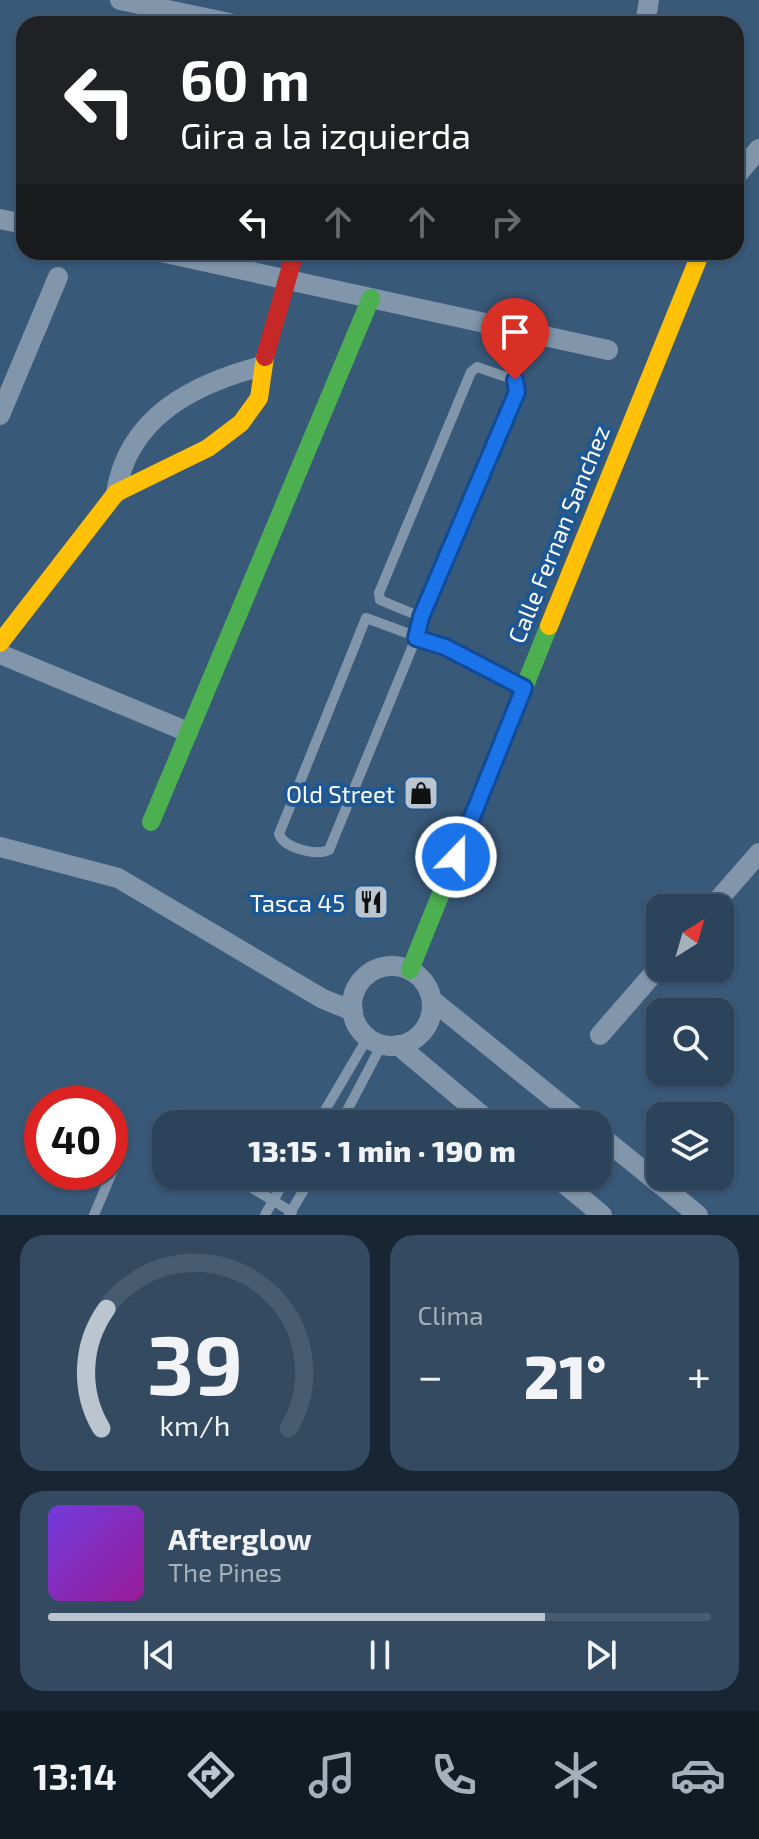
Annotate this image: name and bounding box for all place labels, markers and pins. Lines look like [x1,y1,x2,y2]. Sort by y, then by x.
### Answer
pin [481,298,549,380]
shop icon: Old Street [402,774,440,812]
place label: Old Street [286,779,395,808]
restaurant icon: Tasca 45 [352,883,390,921]
place label: Tasca 45 [250,888,345,917]

